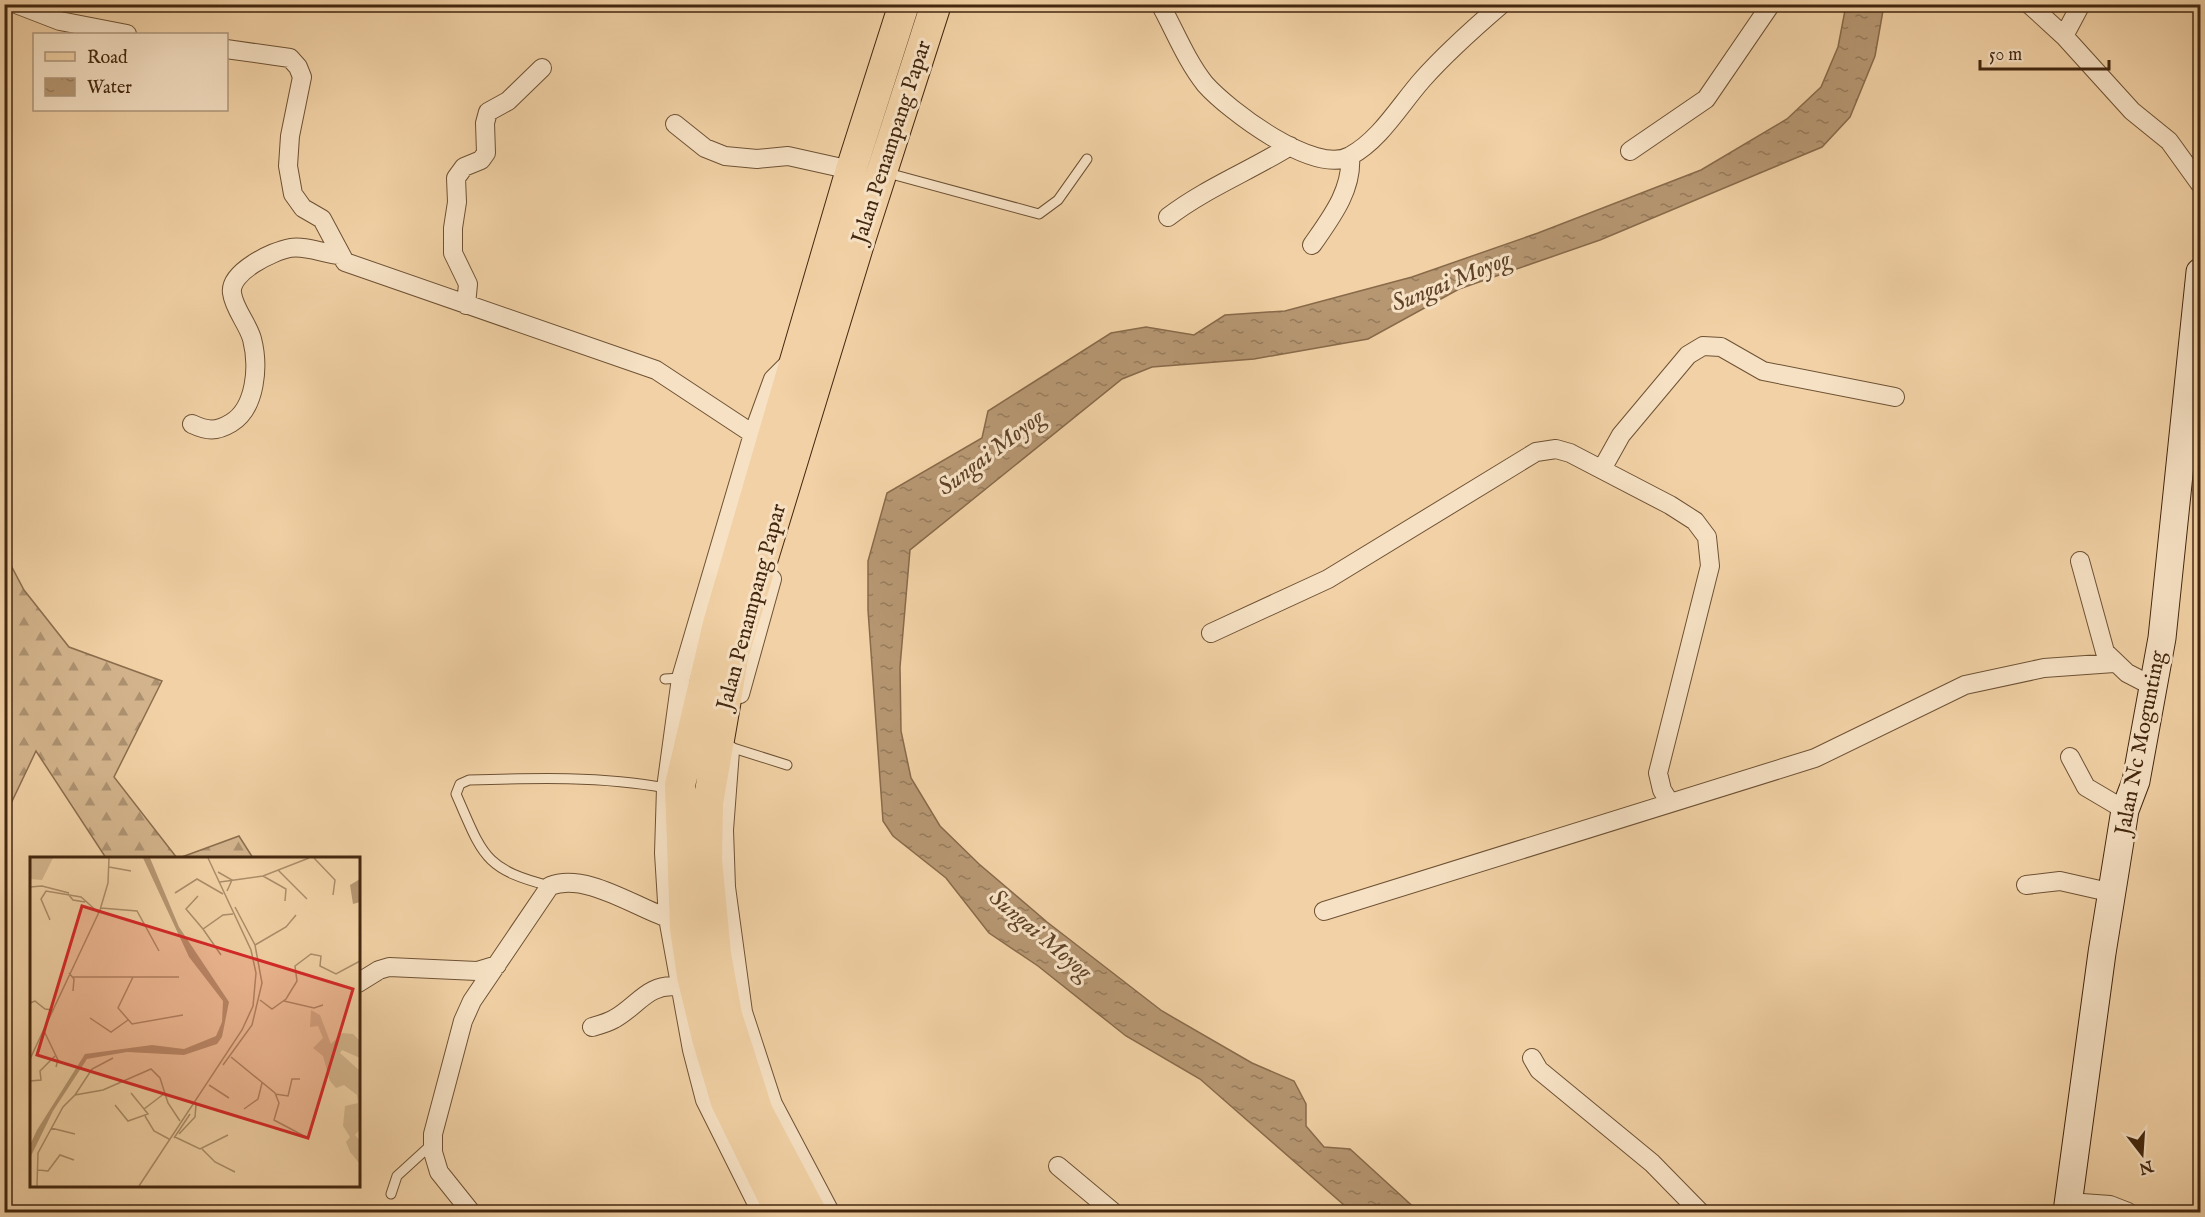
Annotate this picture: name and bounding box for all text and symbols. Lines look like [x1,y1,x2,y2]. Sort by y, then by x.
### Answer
legend [33,33,228,111]
scale bar [1980,33,2109,71]
street label: Jalan Penampang Papar [845,37,938,250]
text: 50 m [1989,44,2022,67]
text: Road [87,47,128,70]
text: Water [87,77,132,100]
water label: Sungai Moyog [1387,244,1516,320]
water label: Sungai Moyog [931,402,1051,503]
street label: Jalan Penampang Papar [710,501,793,716]
street label: Jalan Nc Mogunting [2109,647,2173,840]
inset map [30,857,360,1187]
water label: Sungai Moyog [982,883,1099,988]
north arrow [2112,1124,2172,1184]
text: N [2136,1155,2156,1178]

